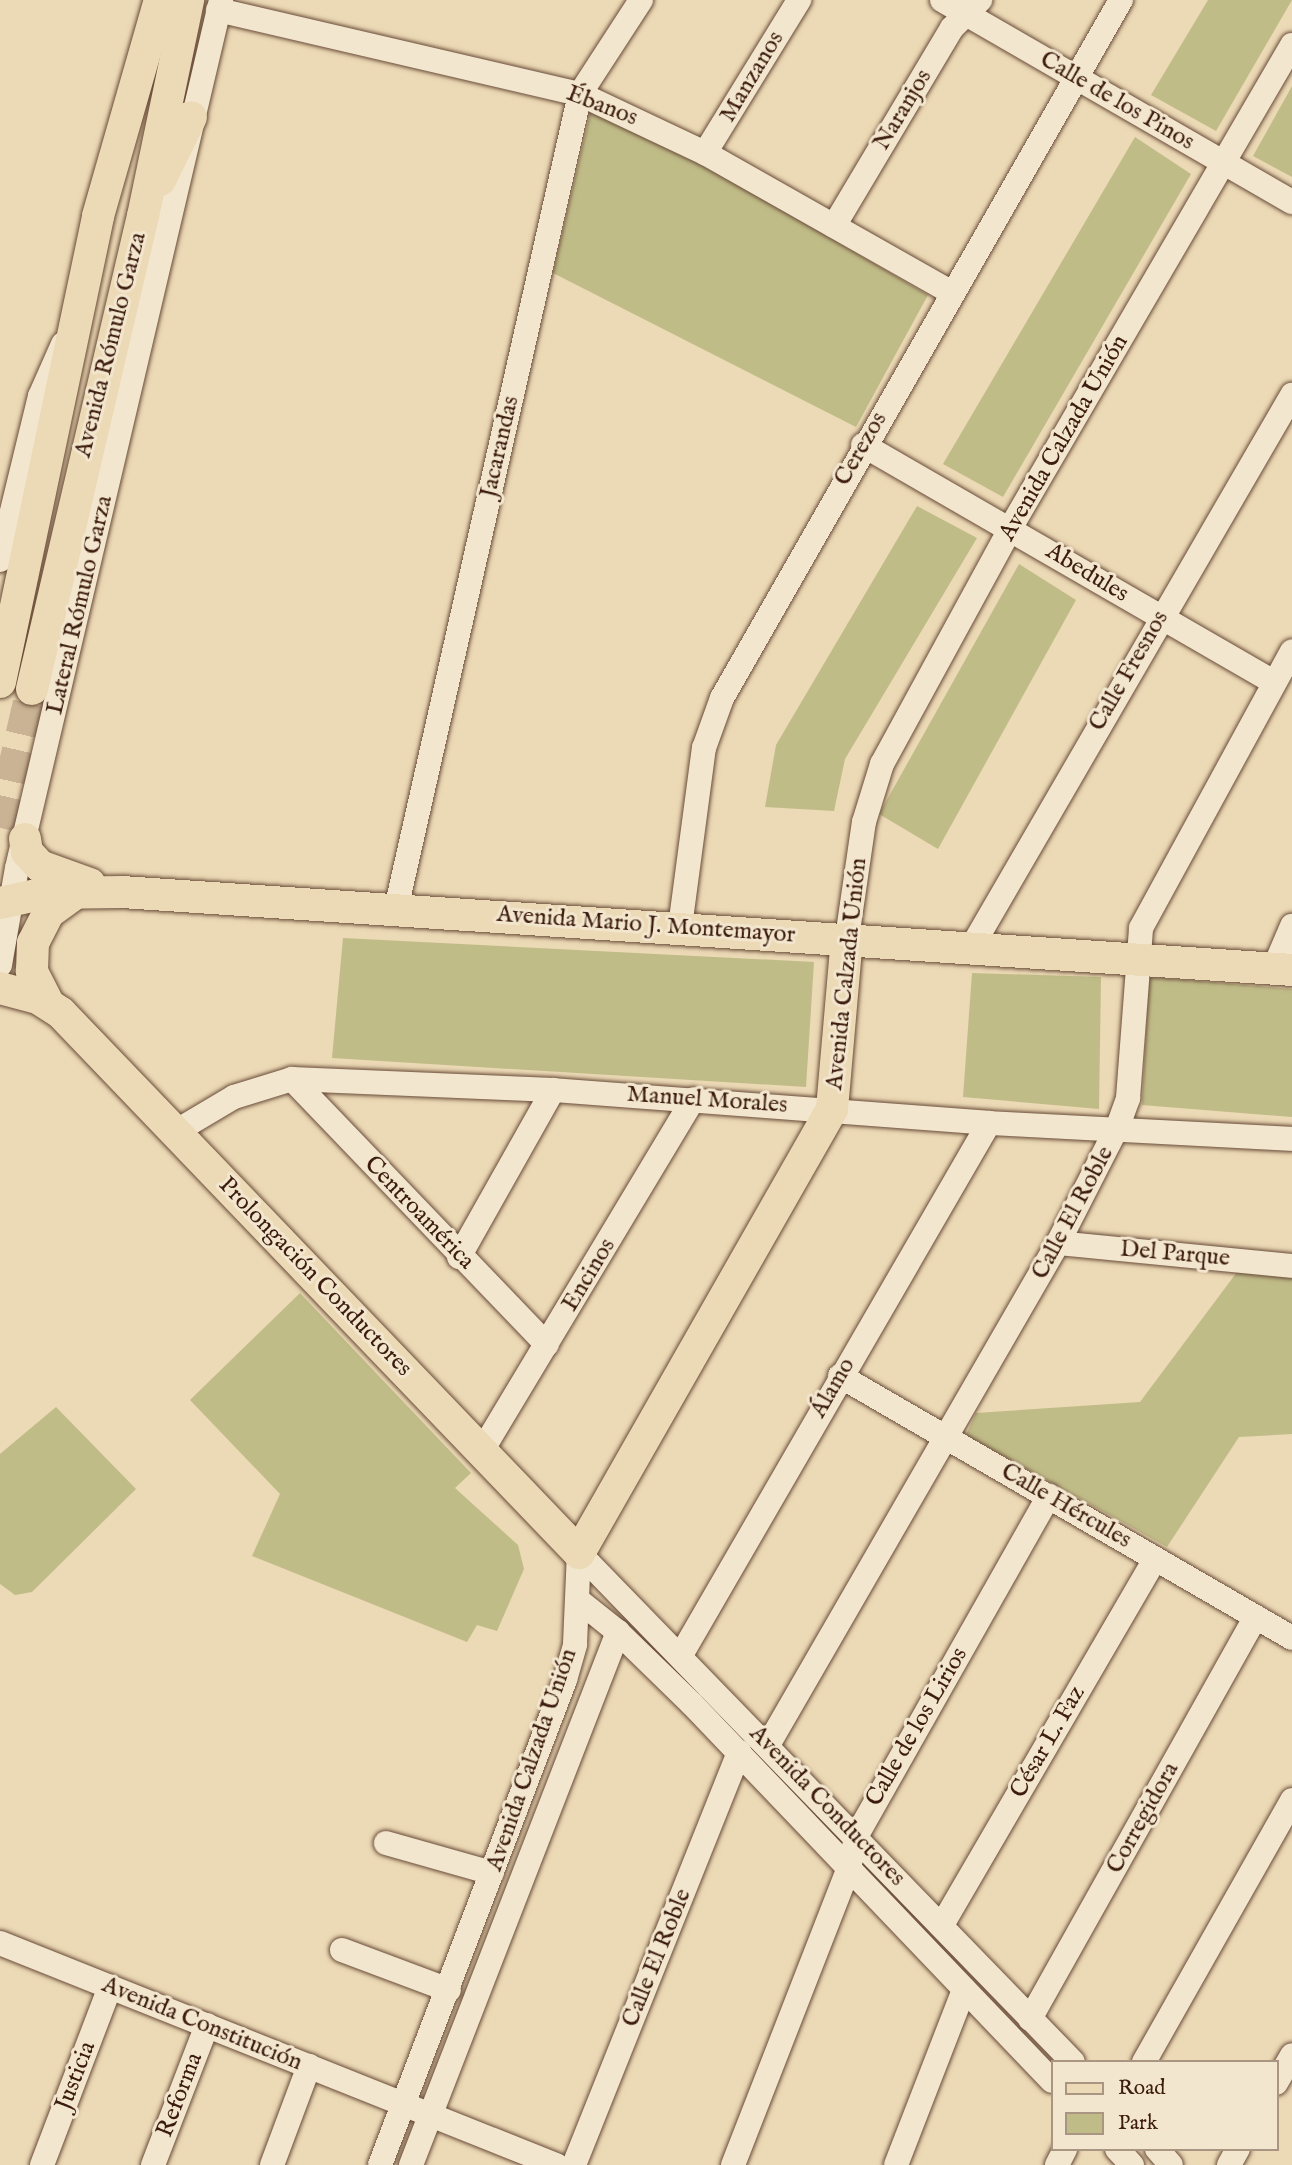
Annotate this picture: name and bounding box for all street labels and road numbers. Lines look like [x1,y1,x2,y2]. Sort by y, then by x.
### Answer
street label: Manzanos [714,26,790,128]
street label: Calle de los Pinos [1035,45,1199,157]
street label: Naranjos [868,64,938,156]
street label: Ébanos [562,79,642,133]
street label: Avenida Rómulo Garza [69,229,153,461]
street label: Avenida Calzada Unión [993,330,1135,546]
street label: Jacarandas [474,393,526,501]
street label: Cerezos [828,407,894,491]
street label: Lateral Rómulo Garza [41,493,119,717]
street label: Abedules [1040,537,1134,609]
street label: Calle Fresnos [1083,606,1175,736]
street label: Avenida Calzada Unión [820,857,874,1091]
street label: Avenida Mario J. Montemayor [496,900,796,950]
street label: Manuel Morales [626,1080,788,1120]
street label: Calle El Roble [1026,1142,1120,1284]
street label: Centroamérica [358,1150,480,1276]
street label: Prolongación Conductores [212,1171,418,1383]
street label: Encinos [556,1233,622,1317]
street label: Del Parque [1119,1235,1231,1273]
street label: Álamo [804,1353,862,1423]
street label: Calle Hércules [996,1457,1136,1555]
street label: Calle de los Lirios [860,1642,974,1812]
street label: Avenida Calzada Unión [480,1645,584,1875]
street label: César L. Faz [1004,1681,1092,1803]
street label: Avenida Conductores [743,1720,911,1892]
street label: Corregidora [1101,1757,1185,1879]
street label: Calle El Roble [616,1885,698,2031]
street label: Avenida Constitución [98,1971,306,2077]
street label: Justicia [50,2037,102,2115]
street label: Reforma [151,2049,209,2141]

